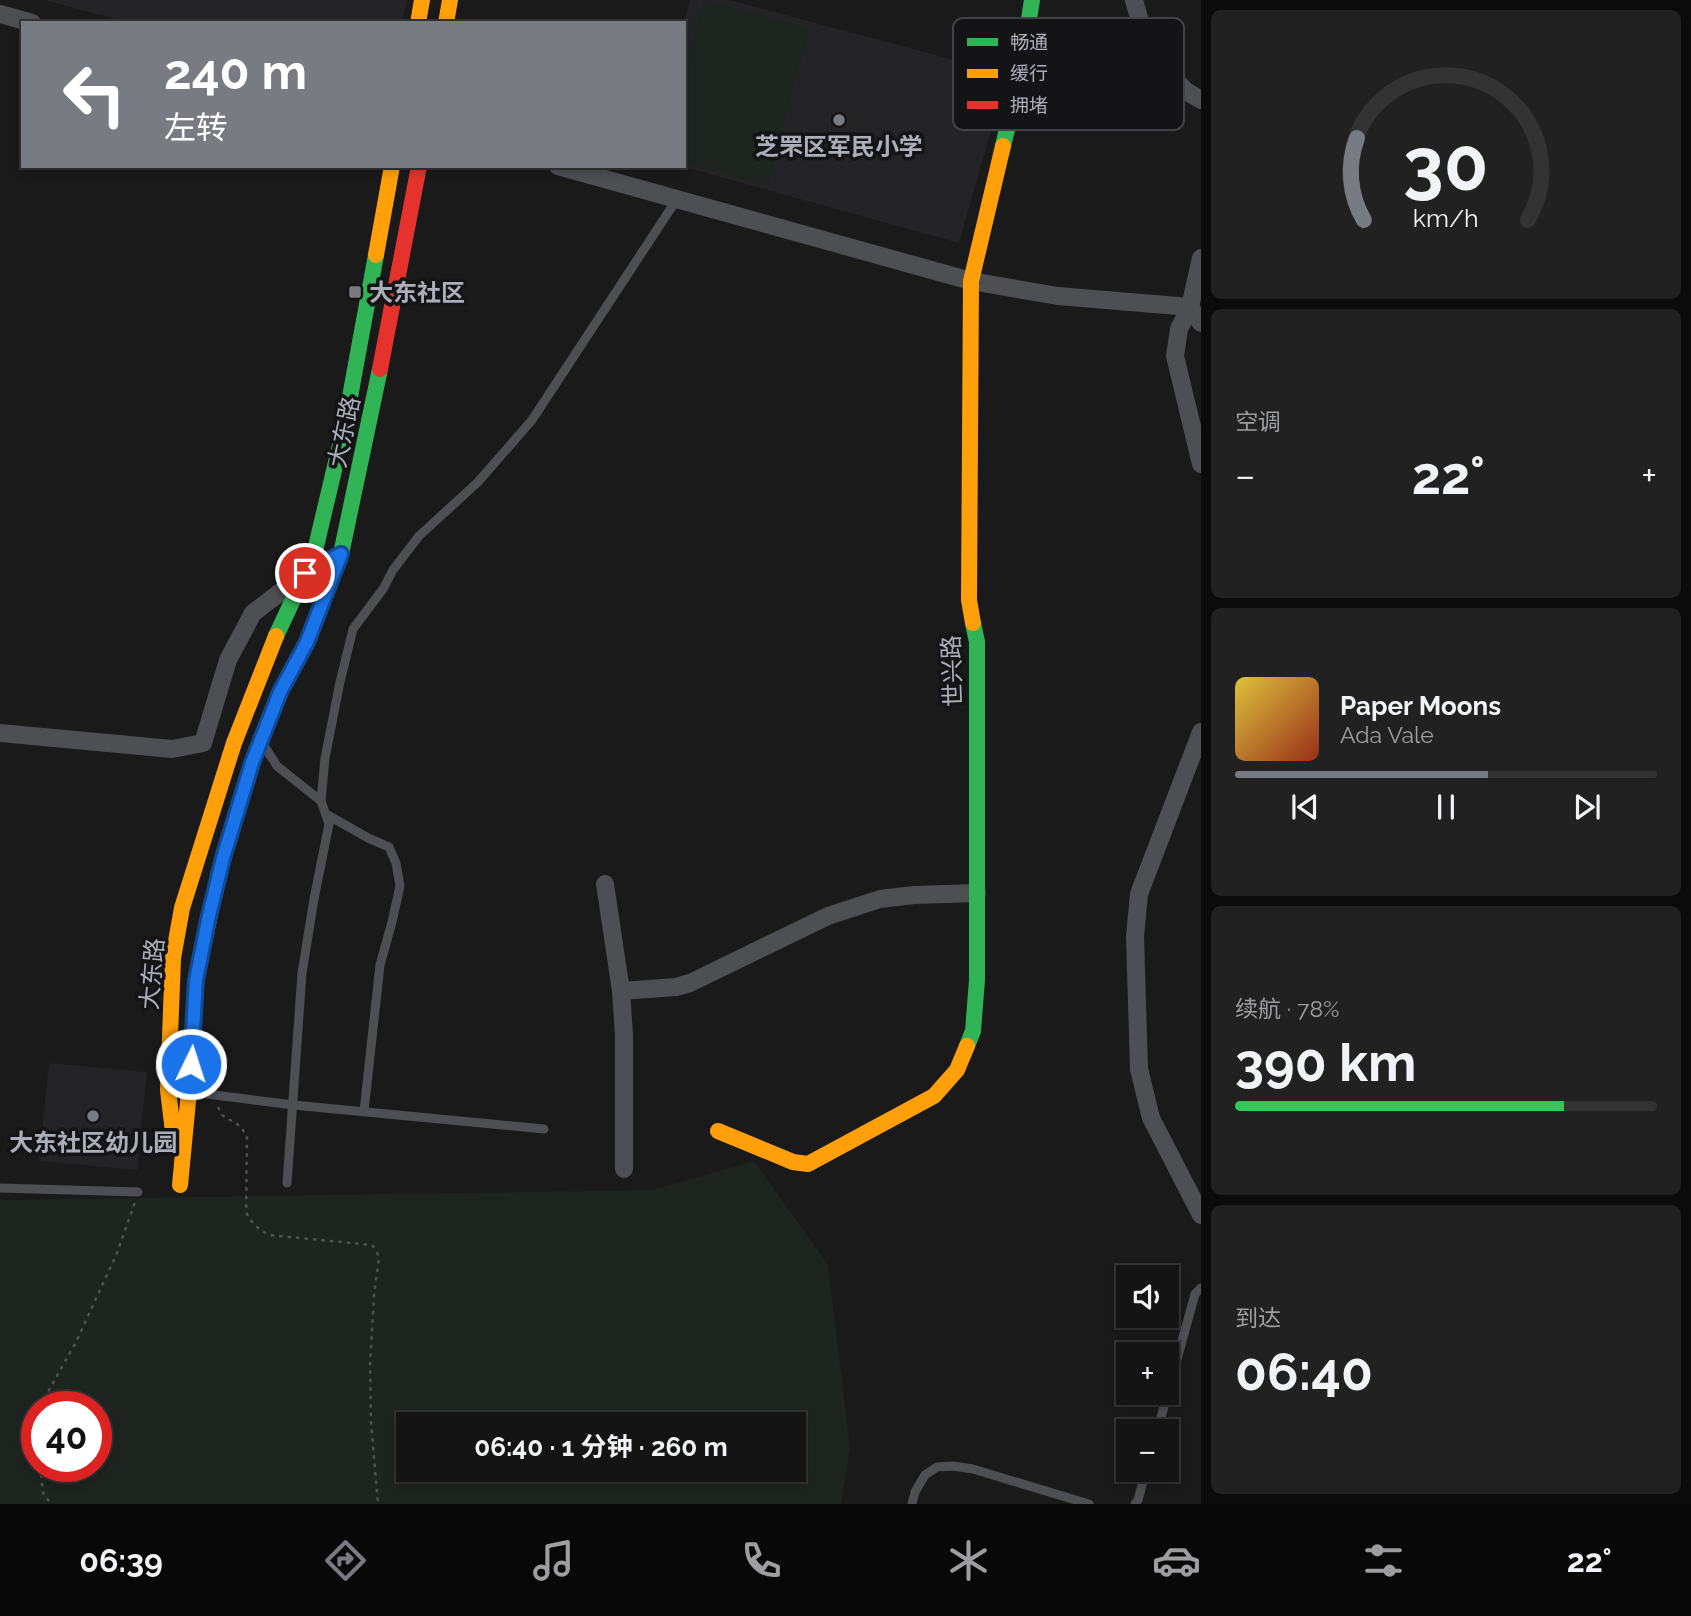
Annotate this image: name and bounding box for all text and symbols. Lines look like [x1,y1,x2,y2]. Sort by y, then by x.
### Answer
legend [953,18,1184,130]
text: 畅通 [1010,31,1048,53]
text: 240 m [164,43,307,100]
icon: left [49,49,140,140]
text: 缓行 [1010,62,1048,84]
text: 拥堵 [1010,94,1048,116]
text: 左转 [164,109,228,146]
marker: 芝罘区军民小学 [831,112,847,128]
text: 30 [1403,123,1489,208]
place label: 芝罘区军民小学 [755,132,923,161]
text: km/h [1413,203,1479,233]
place label: 大东社区 [369,278,465,307]
marker: 大东社区 [347,284,363,300]
street label: 大东路 [322,394,366,470]
text: 空调 [1235,408,1281,435]
text: 22° [1412,445,1485,506]
text: − [1235,453,1255,498]
text: + [1641,453,1657,498]
pin [275,543,335,603]
icon: arrive [286,554,324,592]
street label: 世兴路 [936,635,968,707]
text: Paper Moons [1340,691,1501,721]
text: Ada Vale [1340,721,1434,748]
icon: previous [1286,788,1324,826]
icon: pause [1427,788,1465,826]
icon: next [1568,788,1606,826]
street label: 大东路 [134,937,170,1011]
text: 续航 · 78% [1235,995,1339,1022]
position arrow [154,1027,228,1101]
text: 390 km [1235,1032,1416,1093]
marker: 大东社区幼儿园 [85,1108,101,1124]
place label: 大东社区幼儿园 [9,1128,177,1157]
map controls [1116,1265,1179,1482]
button: sound [1116,1265,1179,1328]
text: 到达 [1235,1304,1281,1331]
text: 06:40 [1235,1341,1373,1402]
button: + [1116,1342,1179,1405]
speed limit sign: 40 [21,1391,112,1482]
button: − [1116,1419,1179,1482]
text: 06:40 · 1 分钟 · 260 m [474,1432,728,1462]
icon: directions [321,1536,370,1585]
icon: music [529,1536,578,1585]
icon: phone [737,1536,786,1585]
icon: climate [944,1536,993,1585]
icon: car [1152,1536,1201,1585]
icon: filters [1359,1536,1408,1585]
text: 06:39 [79,1542,163,1579]
text: 22° [1567,1542,1612,1579]

